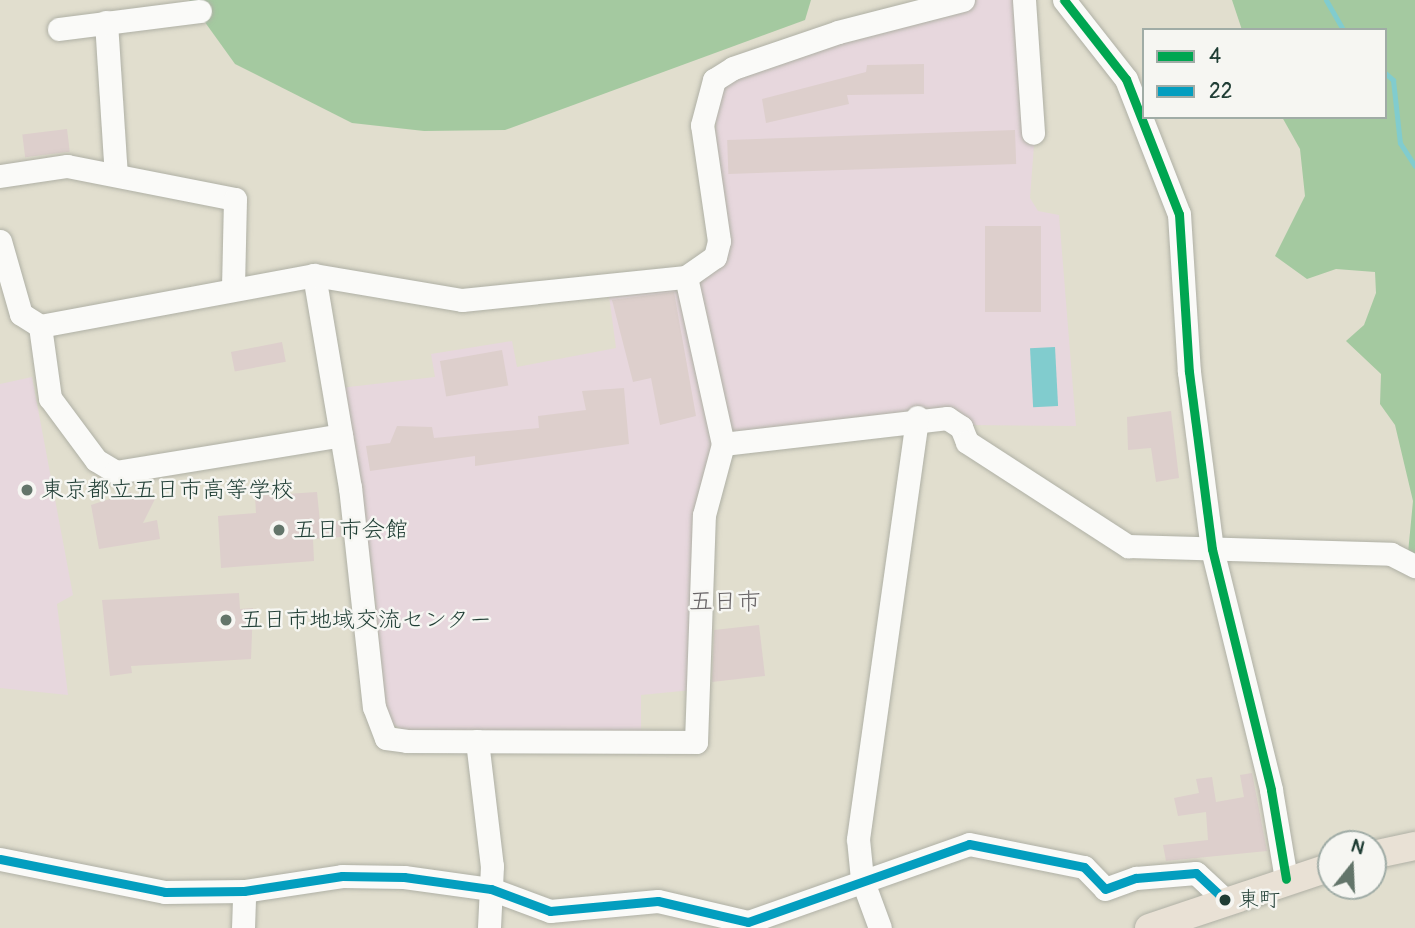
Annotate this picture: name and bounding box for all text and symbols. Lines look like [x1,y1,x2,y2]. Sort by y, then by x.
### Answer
legend [1142,28,1387,119]
text: 4 [1209,43,1221,70]
text: 22 [1209,78,1232,105]
place label: 東京都立五日市高等学校 [41,476,294,504]
marker: 東京都立五日市高等学校 [19,482,35,498]
place label: 五日市会館 [293,516,408,544]
marker: 五日市会館 [271,522,287,538]
district label: 五日市 [689,588,761,616]
place label: 五日市地域交流センター [240,606,493,634]
marker: 五日市地域交流センター [218,612,234,628]
north arrow [1317,830,1387,900]
text: N [1348,834,1368,860]
place label: 東町 [1238,887,1280,913]
marker: 東町 [1218,893,1232,907]

